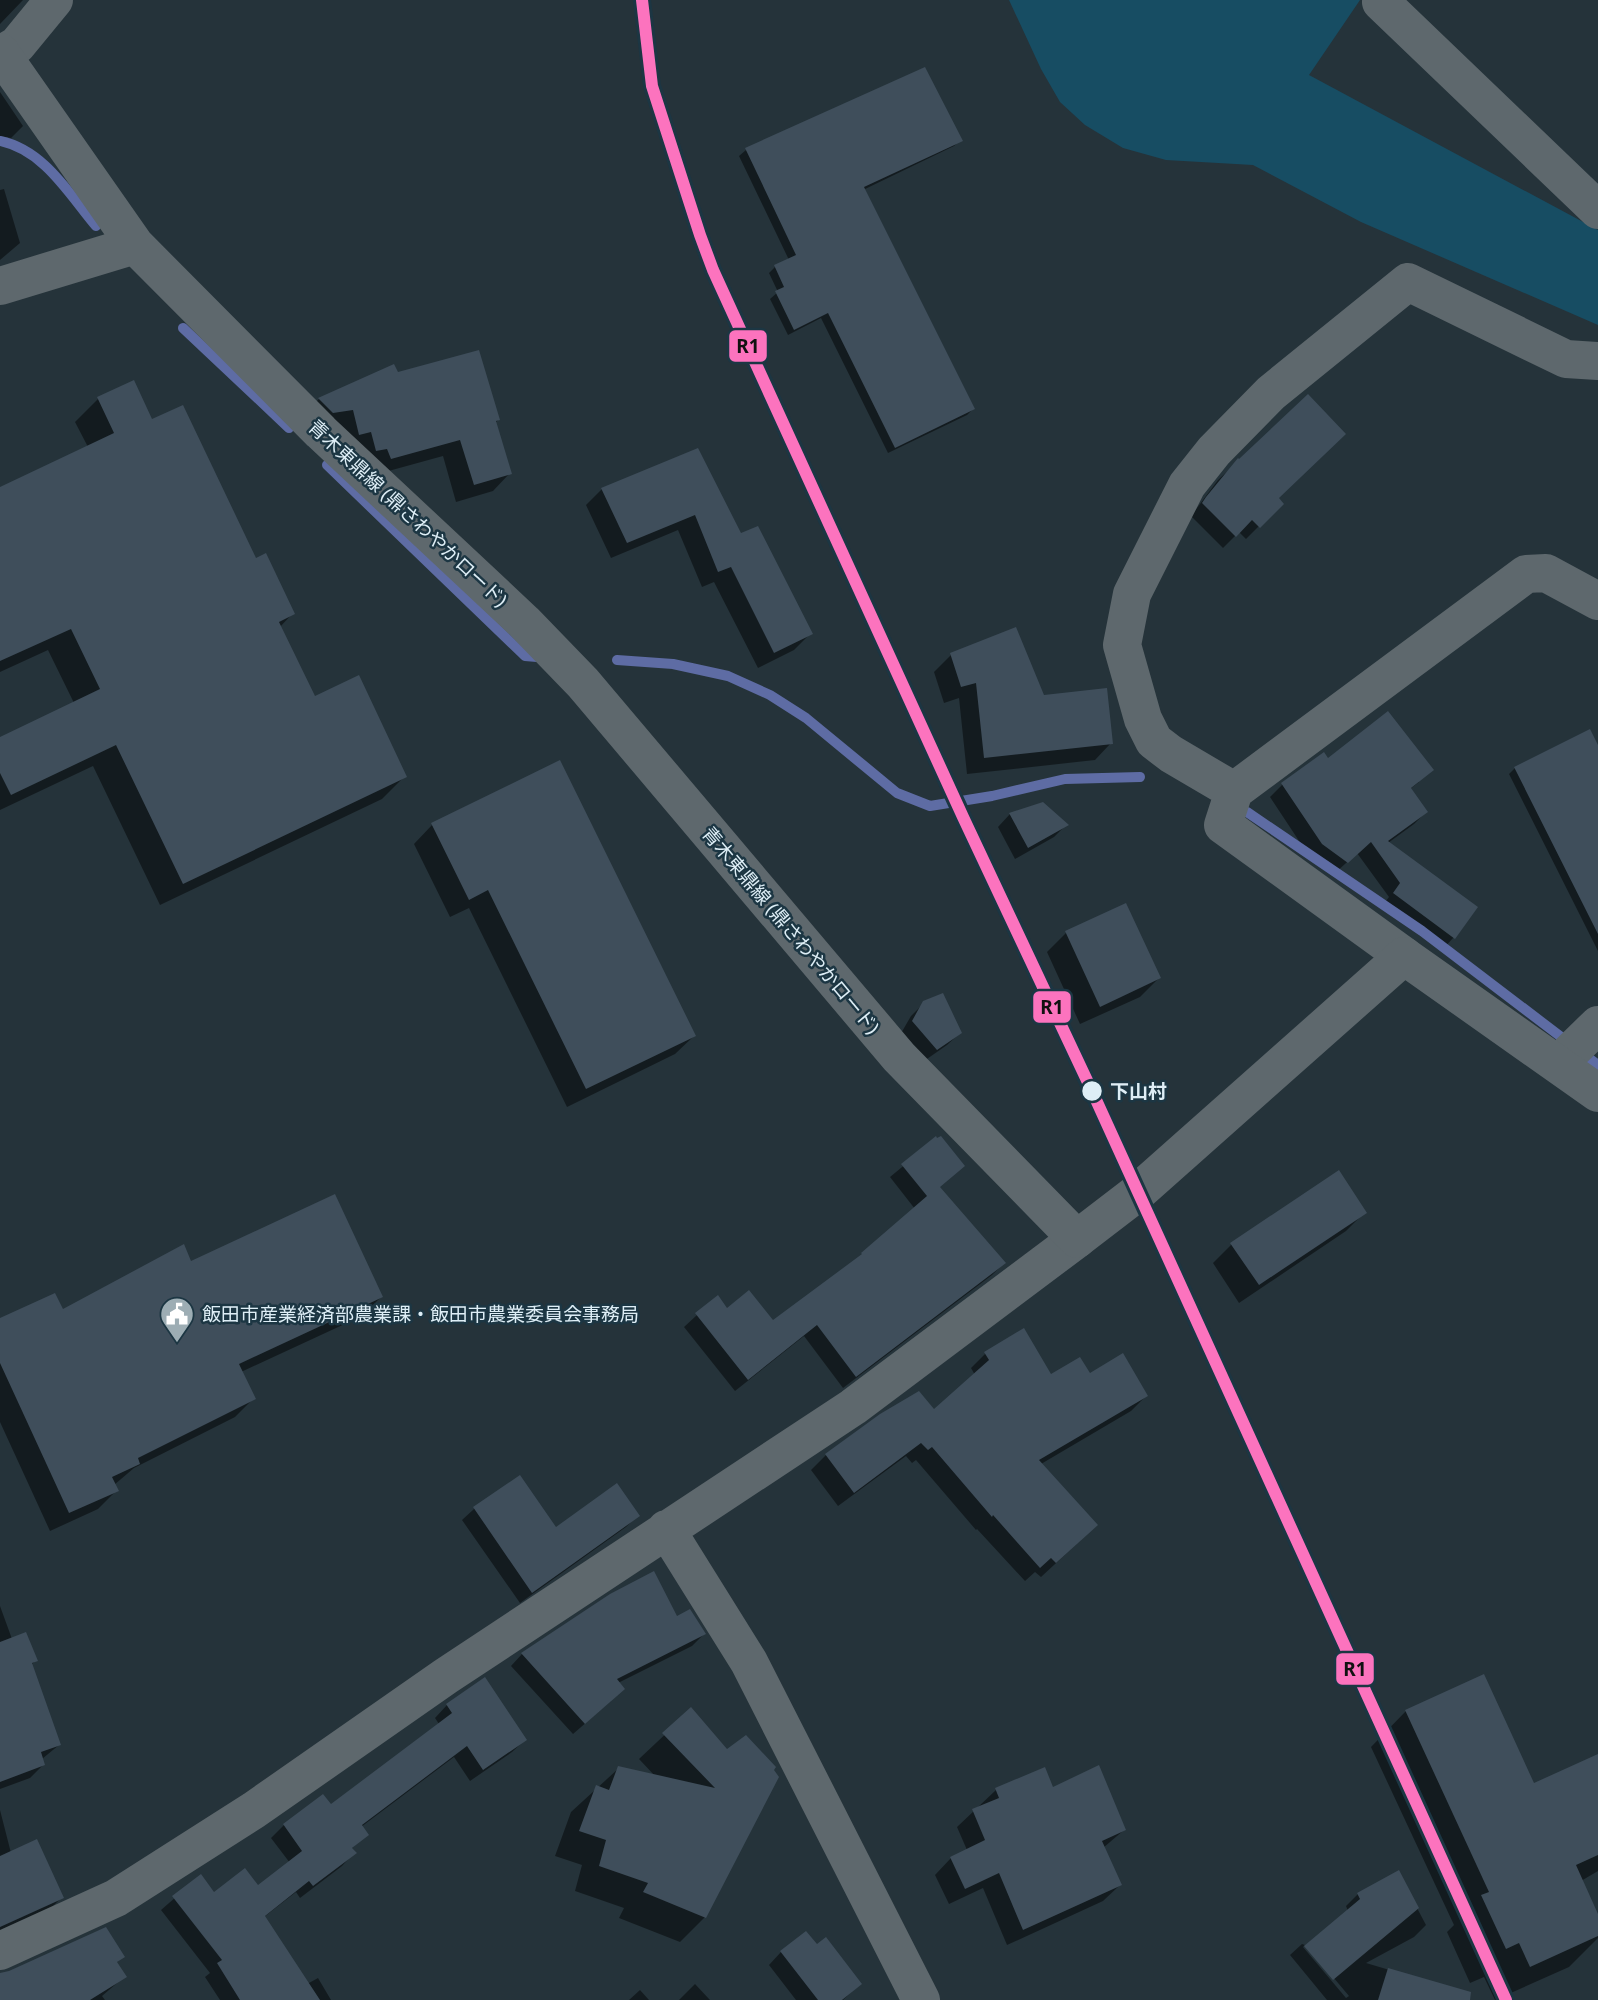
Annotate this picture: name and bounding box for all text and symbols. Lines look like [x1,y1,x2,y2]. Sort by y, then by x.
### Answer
line badge: R1 [728,329,768,363]
text: R1 [736,333,760,359]
street label: 青木東鼎線 (鼎さわやかロード) [303,414,513,612]
street label: 青木東鼎線 (鼎さわやかロード) [696,821,886,1039]
line badge: R1 [1032,990,1072,1024]
text: R1 [1040,994,1064,1020]
place label: 下山村 [1110,1078,1167,1104]
marker: 下山村 [1080,1079,1104,1103]
public building icon: 飯田市産業経済部農業課・飯田市農業委員会事務局 [158,1295,196,1344]
place label: 飯田市産業経済部農業課・飯田市農業委員会事務局 [202,1301,639,1327]
line badge: R1 [1335,1652,1375,1686]
text: R1 [1343,1656,1367,1682]

